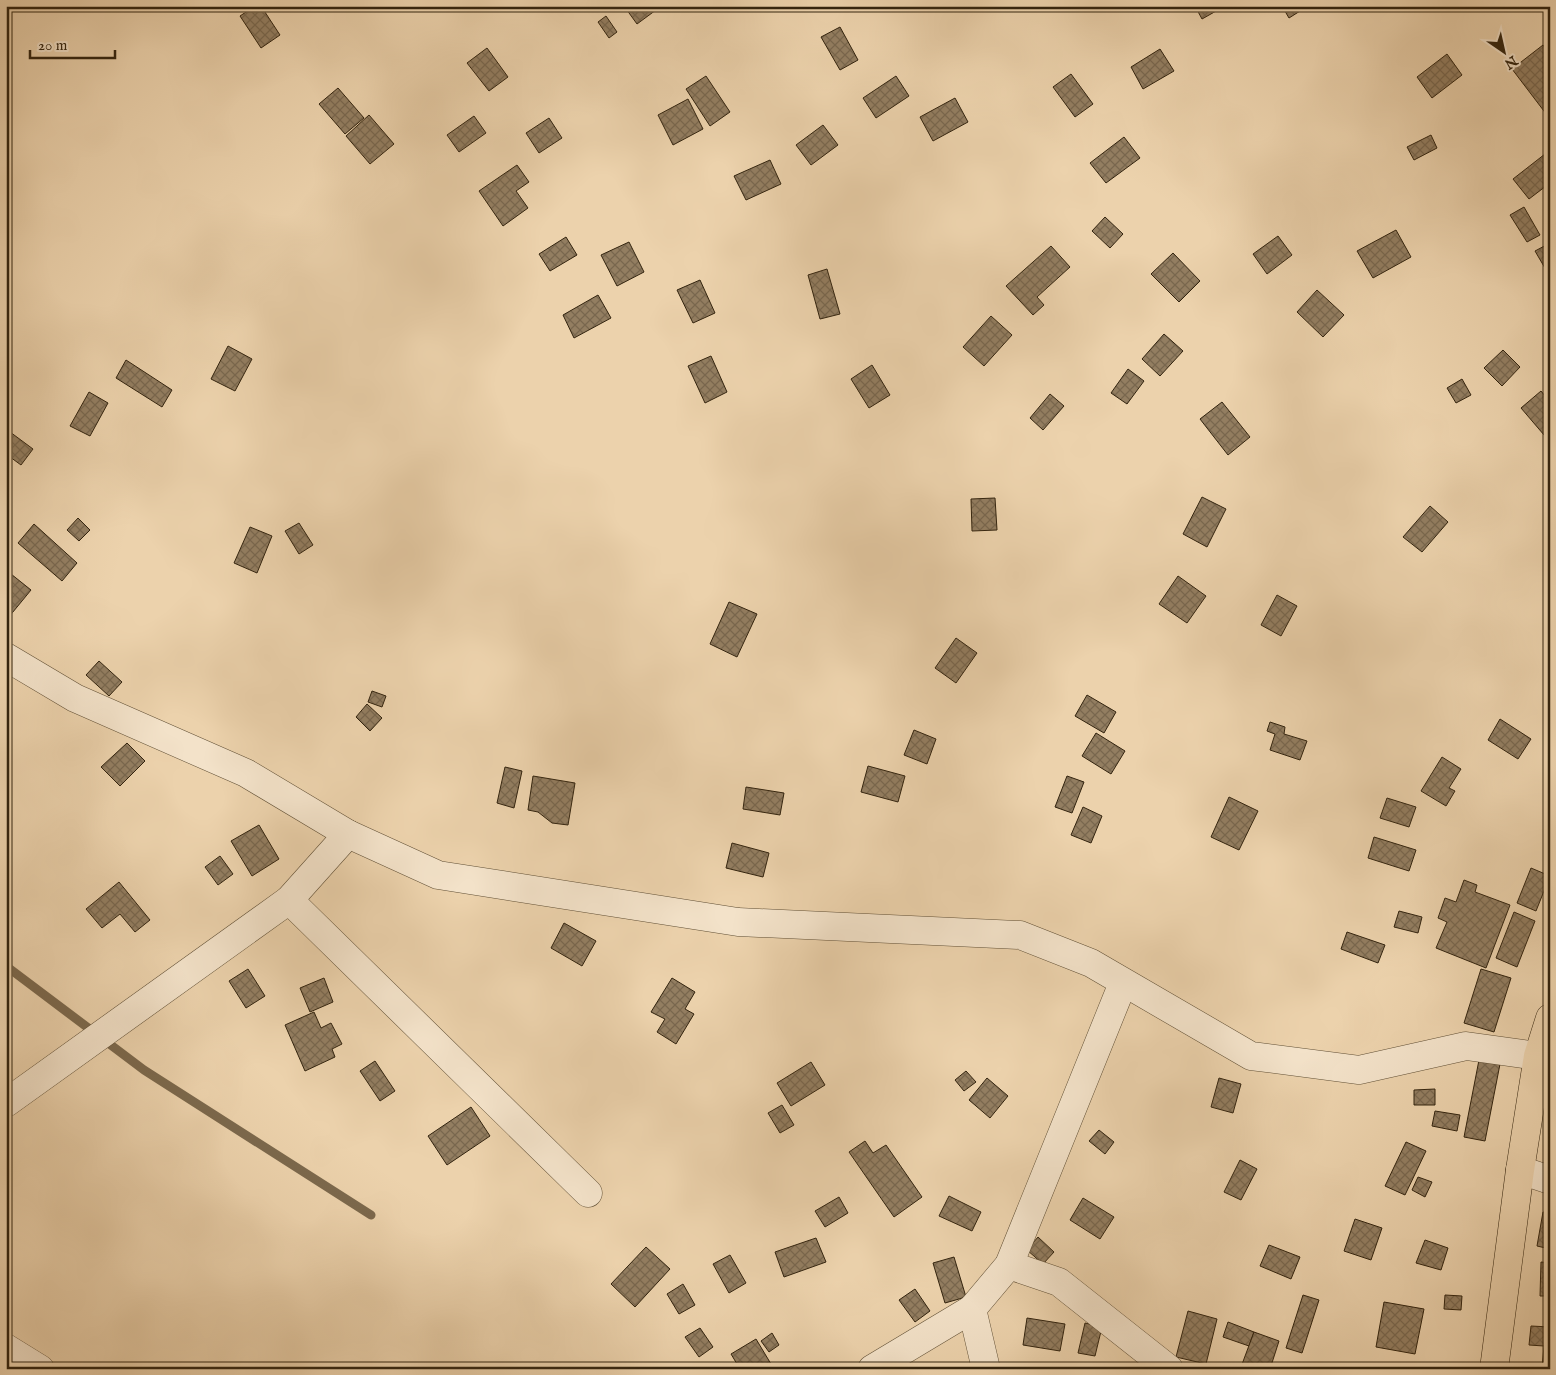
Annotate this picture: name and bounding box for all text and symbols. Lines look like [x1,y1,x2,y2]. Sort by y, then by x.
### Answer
scale bar [30,28,115,60]
north arrow [1478,28,1528,78]
text: 20 m [38,36,68,55]
text: N [1501,51,1522,73]

